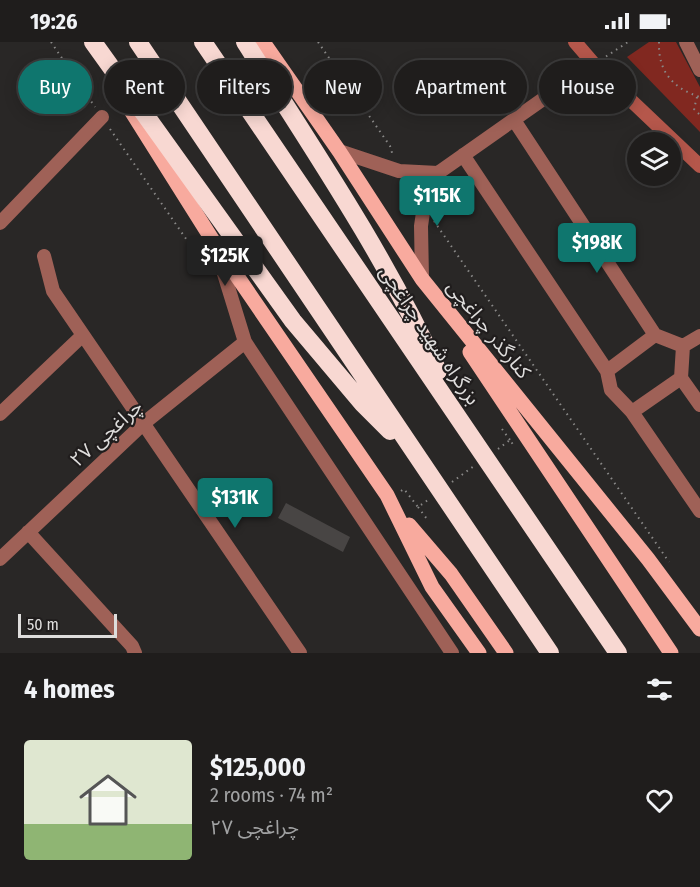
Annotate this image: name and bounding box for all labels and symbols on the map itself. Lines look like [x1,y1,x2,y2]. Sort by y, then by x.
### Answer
pin: $115K [395,176,479,227]
pin: $198K [555,223,639,274]
pin: $125K [183,236,267,287]
street label: بزرگراه شهید چراغچی [374,261,486,410]
street label: کنارگذر چراغچی [441,275,537,384]
street label: چراغچی ۲۷ [65,394,148,473]
pin: $131K [193,478,277,529]
scale bar [18,611,117,638]

